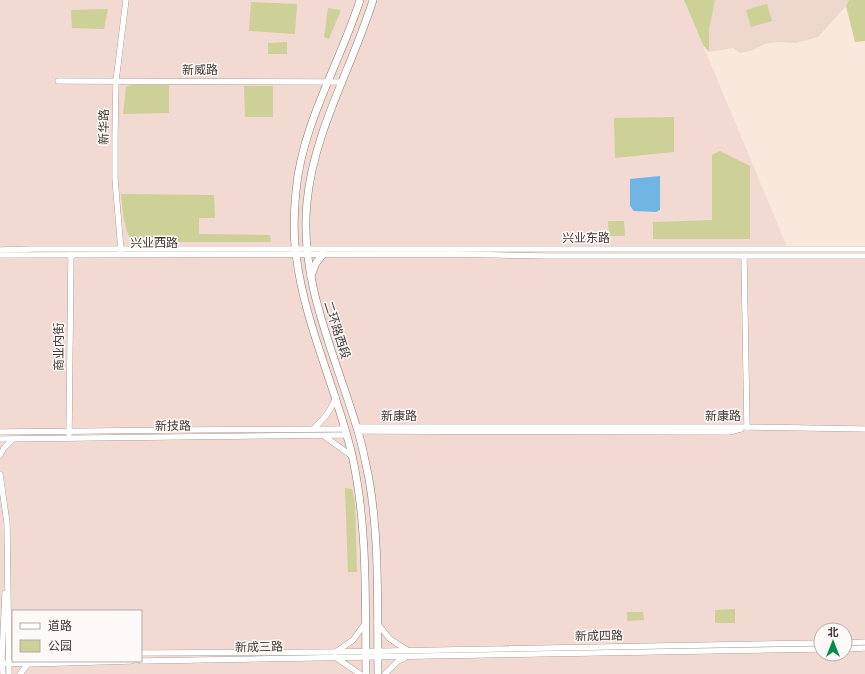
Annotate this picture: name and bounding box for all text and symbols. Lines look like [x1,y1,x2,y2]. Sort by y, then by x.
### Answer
street label: 新威路 [182,63,218,77]
street label: 新华路 [97,109,111,145]
street label: 兴业东路 [562,231,610,245]
street label: 兴业西路 [130,236,178,250]
street label: 二环路西段 [321,299,353,361]
street label: 商业内街 [52,323,66,371]
street label: 新康路 [381,409,417,423]
street label: 新康路 [705,409,741,423]
street label: 新技路 [155,419,191,433]
legend [12,610,142,662]
text: 道路 [48,619,72,633]
north arrow [813,622,853,662]
text: 北 [828,626,839,639]
street label: 新成四路 [575,629,623,643]
text: 公园 [48,639,72,653]
street label: 新成三路 [235,640,283,654]

